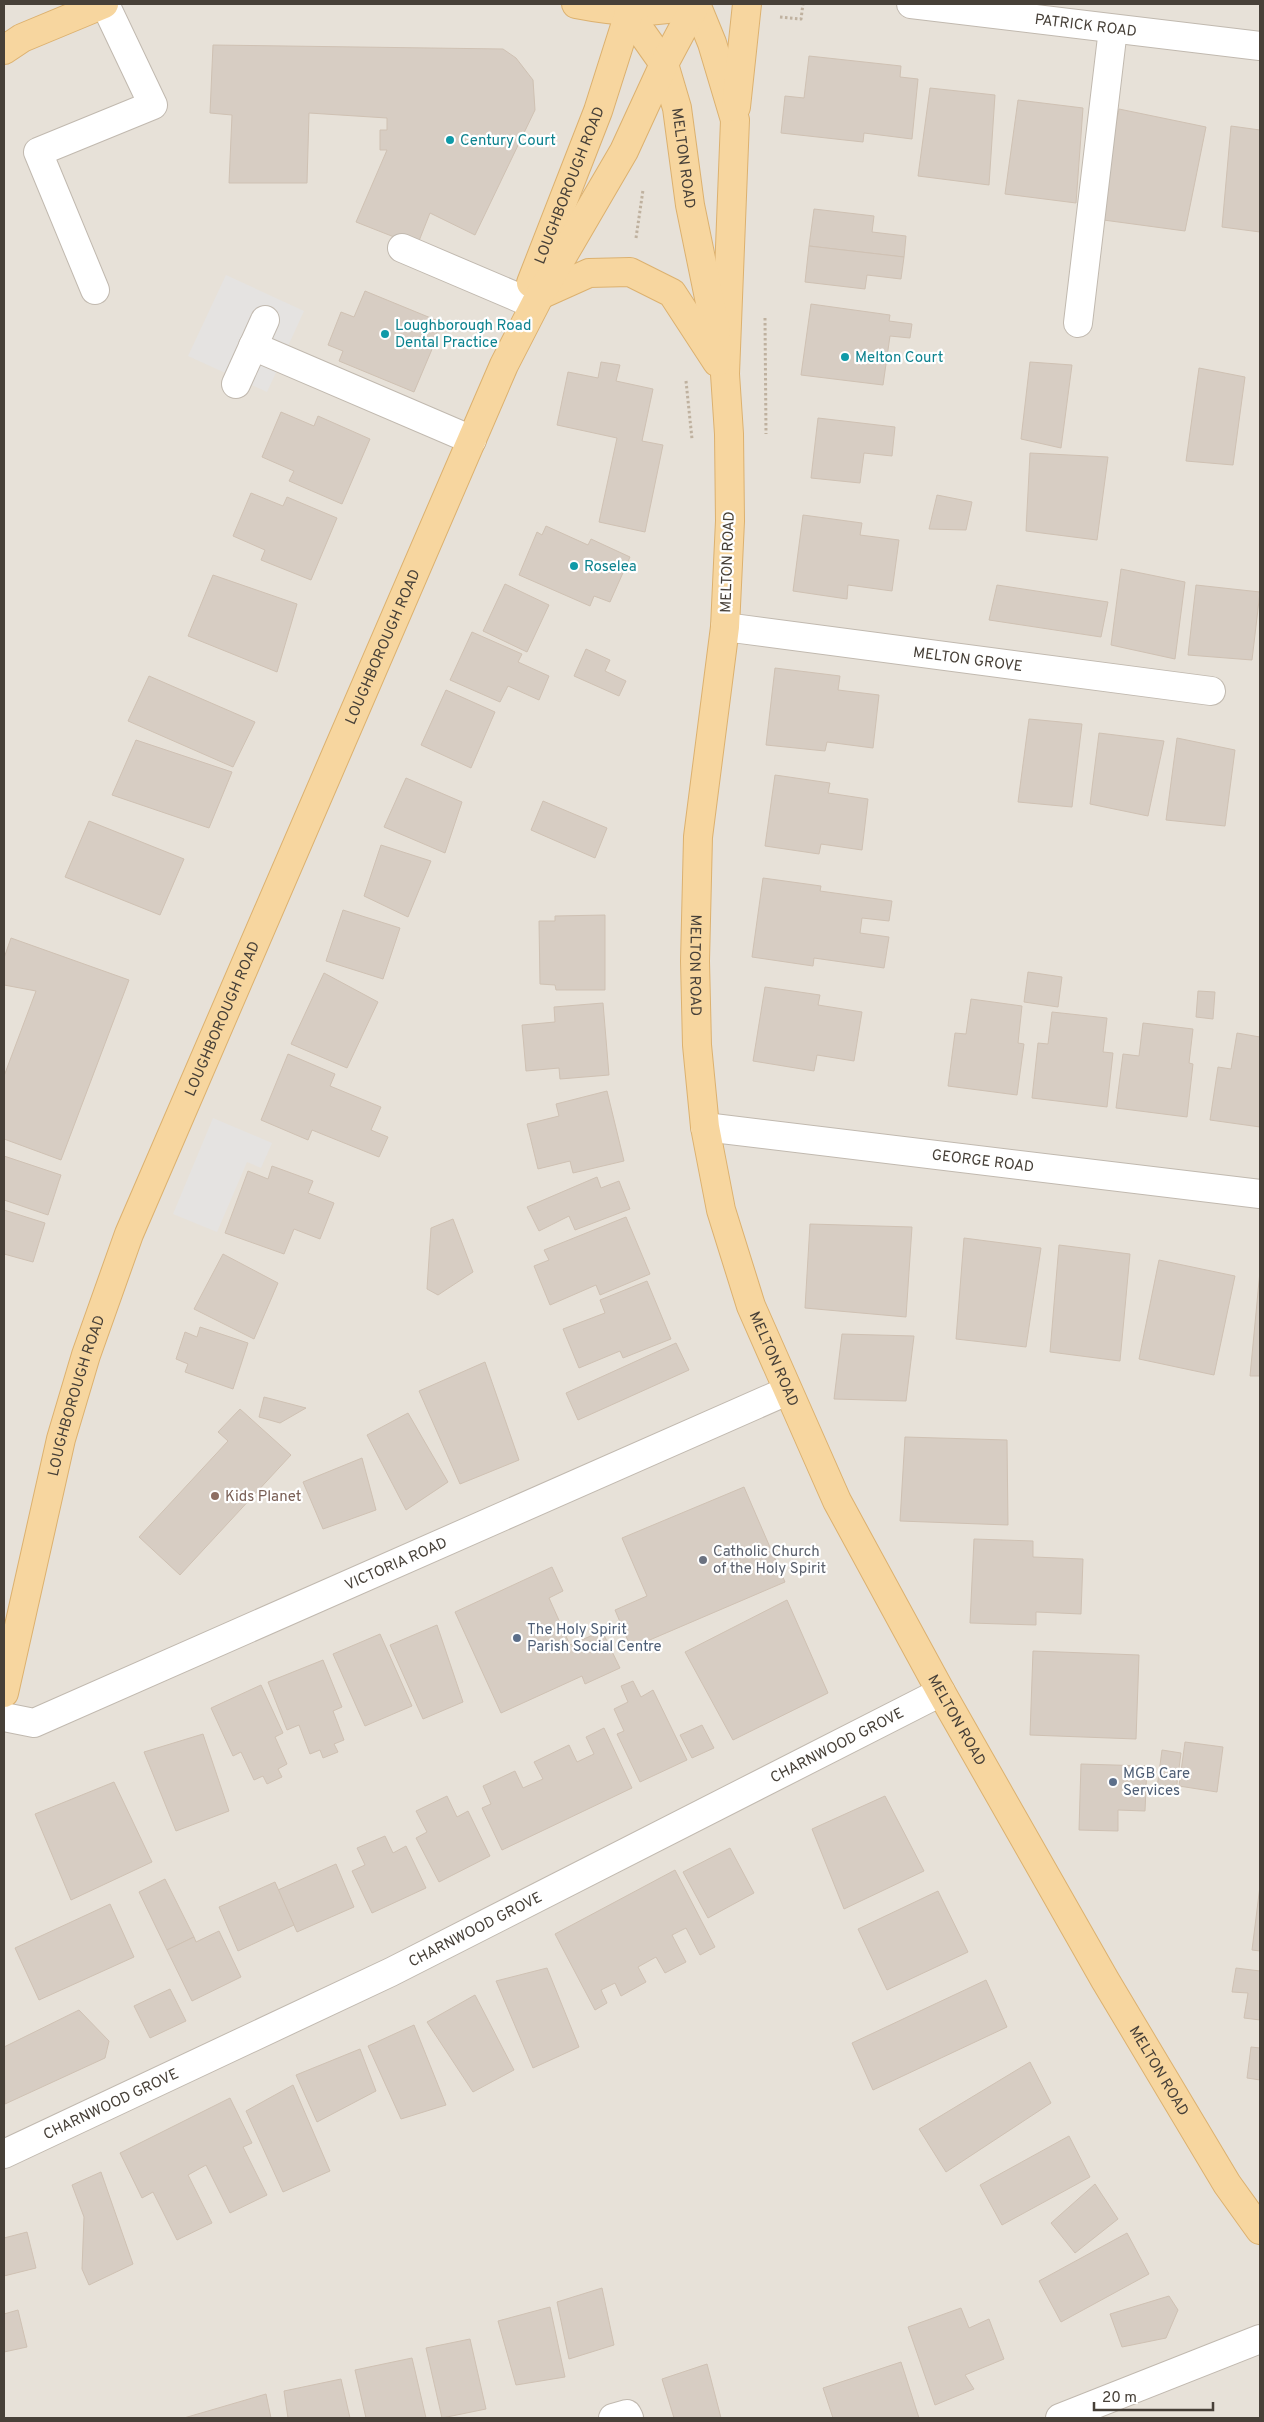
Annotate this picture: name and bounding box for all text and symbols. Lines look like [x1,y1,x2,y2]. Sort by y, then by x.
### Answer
street label: PATRICK ROAD [1033,11,1138,42]
street label: LOUGHBOROUGH ROAD [531,104,610,267]
street label: MELTON ROAD [666,107,698,210]
place label: Century Court [460,132,556,151]
marker: Century Court [444,134,456,146]
place label: Loughborough Road Dental Practice [395,317,531,353]
marker: Loughborough Road Dental Practice [379,328,391,340]
place label: Melton Court [855,349,943,368]
marker: Melton Court [839,351,851,363]
street label: MELTON ROAD [717,511,740,613]
place label: Roselea [584,558,637,577]
marker: Roselea [568,560,580,572]
street label: LOUGHBOROUGH ROAD [342,567,426,728]
street label: MELTON GROVE [912,644,1024,677]
street label: MELTON ROAD [684,914,704,1016]
street label: LOUGHBOROUGH ROAD [181,939,265,1100]
street label: GEORGE ROAD [931,1146,1035,1178]
street label: MELTON ROAD [744,1309,802,1410]
street label: LOUGHBOROUGH ROAD [45,1313,110,1478]
place label: Kids Planet [225,1488,301,1507]
marker: Kids Planet [209,1490,221,1502]
street label: VICTORIA ROAD [342,1534,451,1596]
place label: Catholic Church of the Holy Spirit [713,1543,826,1579]
marker: Catholic Church of the Holy Spirit [697,1554,709,1566]
place label: The Holy Spirit Parish Social Centre [527,1621,662,1657]
marker: The Holy Spirit Parish Social Centre [511,1632,523,1644]
street label: MELTON ROAD [922,1672,989,1770]
street label: CHARNWOOD GROVE [768,1704,908,1788]
place label: MGB Care Services [1123,1765,1190,1801]
marker: MGB Care Services [1107,1776,1119,1788]
street label: CHARNWOOD GROVE [406,1889,546,1972]
street label: MELTON ROAD [1124,2023,1192,2120]
street label: CHARNWOOD GROVE [41,2065,182,2145]
scale bar [1094,2380,1213,2412]
text: 20 m [1102,2389,1137,2408]

